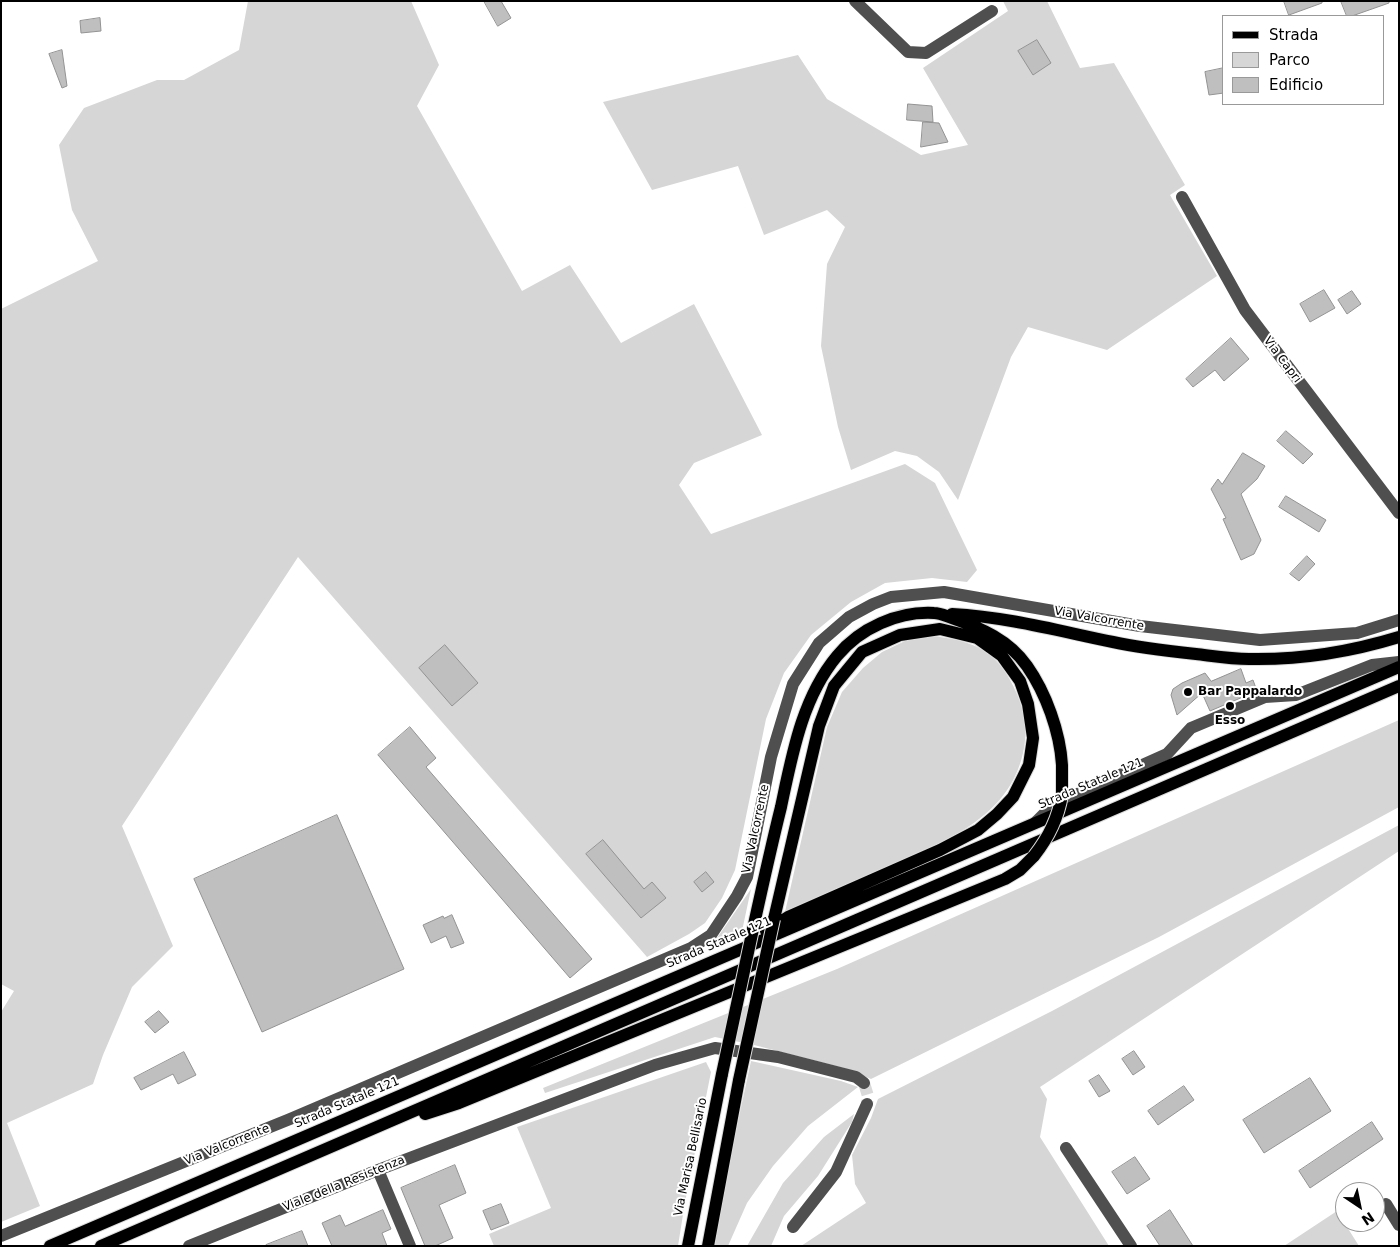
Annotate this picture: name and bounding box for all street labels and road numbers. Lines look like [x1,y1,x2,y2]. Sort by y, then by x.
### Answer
street label: Via Capri [1260,334,1304,386]
street label: Via Valcorrente [1053,604,1145,634]
street label: Strada Statale 121 [1036,755,1146,813]
street label: Via Valcorrente [740,783,772,875]
street label: Strada Statale 121 [664,914,774,972]
street label: Strada Statale 121 [292,1074,402,1132]
street label: Via Marisa Bellisario [671,1096,711,1218]
street label: Via Valcorrente [182,1121,272,1169]
street label: Viale della Resistenza [281,1153,407,1215]

